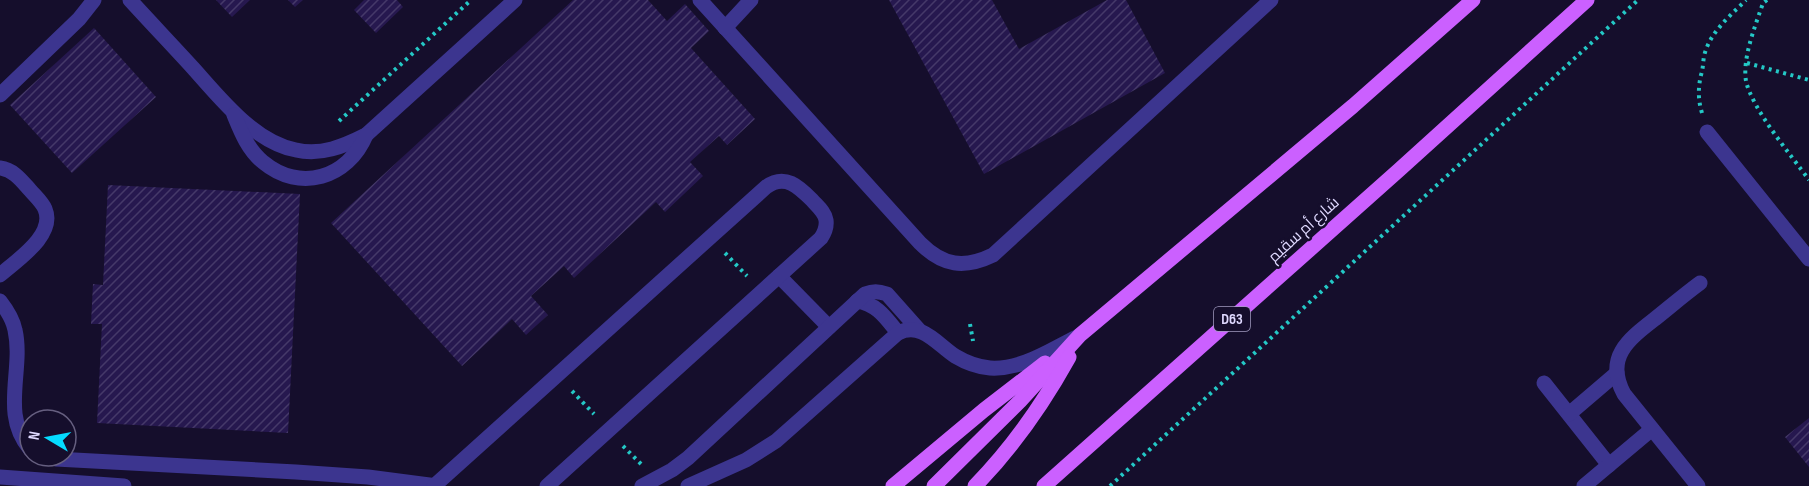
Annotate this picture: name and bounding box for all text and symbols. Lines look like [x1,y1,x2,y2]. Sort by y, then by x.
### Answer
street label: شارع أم سقيم [1264,192,1344,268]
road number: D63 [1214,307,1250,331]
north arrow [18,408,78,468]
text: N [25,430,45,442]

